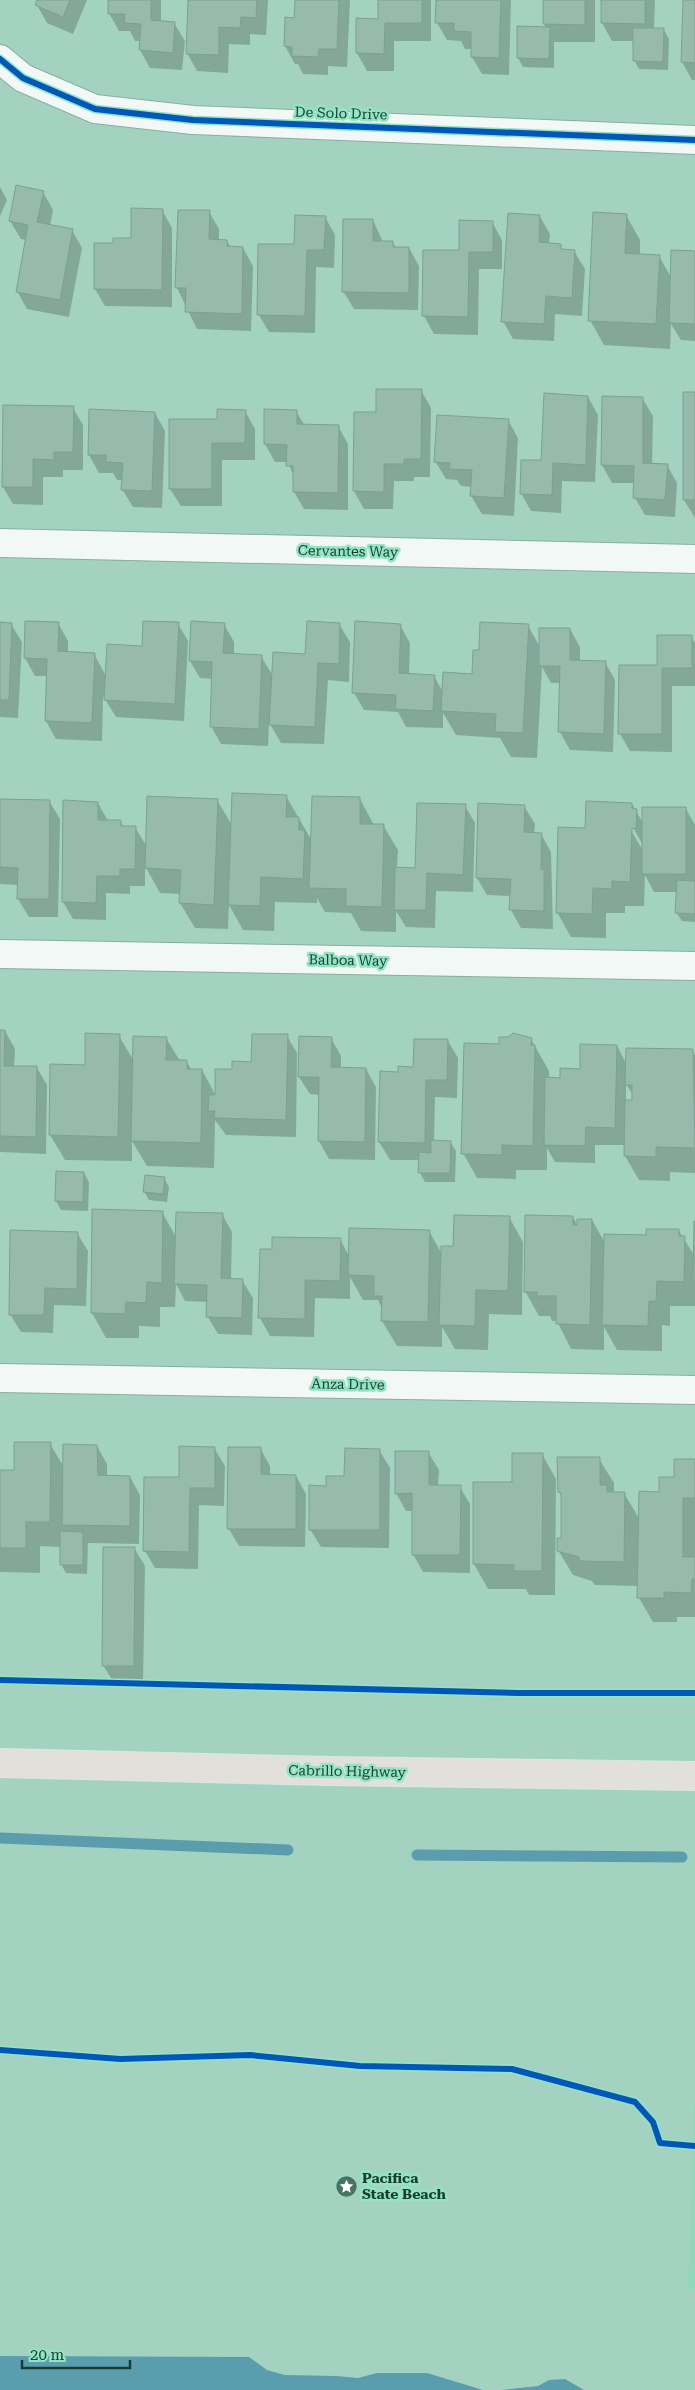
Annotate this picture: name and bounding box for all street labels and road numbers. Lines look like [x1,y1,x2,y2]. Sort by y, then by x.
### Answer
street label: De Solo Drive [294,103,388,123]
street label: Cervantes Way [298,542,399,560]
street label: Balboa Way [308,951,388,969]
street label: Anza Drive [311,1375,385,1393]
street label: Cabrillo Highway [288,1762,407,1780]

